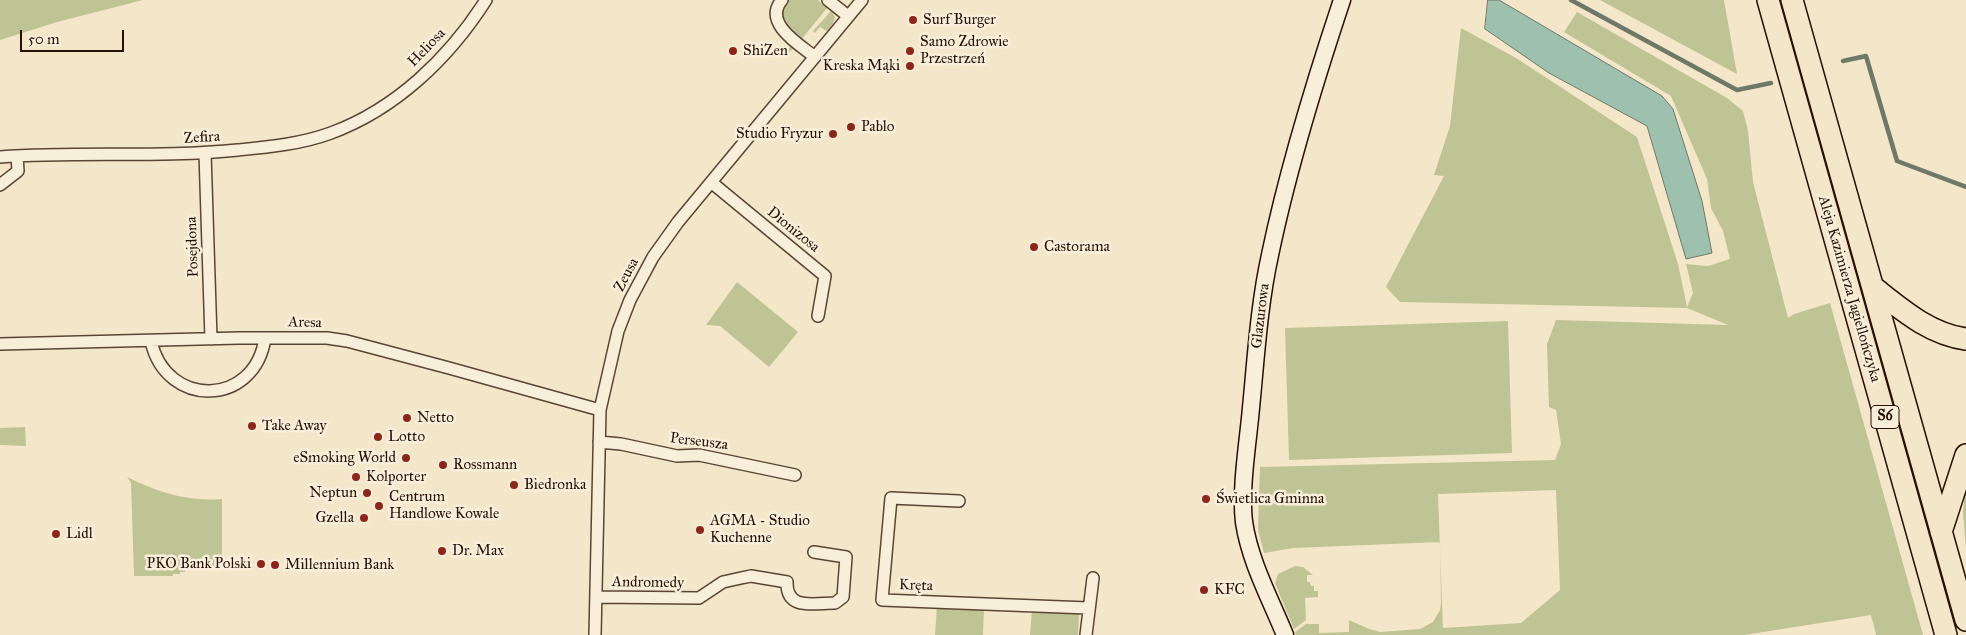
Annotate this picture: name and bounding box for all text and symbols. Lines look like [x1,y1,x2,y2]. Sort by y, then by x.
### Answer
place label: Surf Burger [923,11,996,29]
marker: Surf Burger [907,14,919,26]
scale bar [22,20,126,52]
street label: Heliosa [404,25,450,71]
text: 50 m [28,30,60,48]
place label: Samo Zdrowie Przestrzeń [920,33,1009,68]
place label: ShiZen [743,42,788,60]
marker: ShiZen [727,45,739,57]
marker: Samo Zdrowie Przestrzeń [904,45,916,57]
place label: Kreska Mąki [823,57,900,75]
marker: Kreska Mąki [904,60,916,72]
place label: Pablo [861,118,895,136]
marker: Pablo [845,121,857,133]
place label: Studio Fryzur [736,125,823,143]
street label: Zefira [183,128,221,148]
marker: Studio Fryzur [827,128,839,140]
street label: Aleja Kazimierza Jagiellończyka [1814,194,1884,384]
street label: Dionizosa [763,203,823,257]
street label: Posejdona [183,216,203,278]
place label: Castorama [1044,238,1110,256]
marker: Castorama [1028,241,1040,253]
street label: Zeusa [611,255,643,295]
street label: Glazurowa [1248,282,1274,350]
street label: Aresa [288,313,322,333]
road number: S6 [1871,406,1899,428]
place label: Netto [417,409,454,427]
marker: Netto [401,412,413,424]
place label: Take Away [262,417,327,435]
marker: Take Away [246,420,258,432]
place label: Lotto [388,428,425,446]
street label: Perseusza [669,429,729,455]
marker: Lotto [372,431,384,443]
place label: eSmoking World [293,449,396,467]
marker: eSmoking World [400,452,412,464]
place label: Rossmann [453,456,517,474]
marker: Rossmann [437,459,449,471]
place label: Kolporter [366,468,426,486]
marker: Kolporter [350,471,362,483]
place label: Biedronka [524,476,586,494]
marker: Biedronka [508,479,520,491]
place label: Neptun [309,484,357,502]
marker: Neptun [361,487,373,499]
place label: Centrum Handlowe Kowale [389,488,499,523]
place label: Świetlica Gminna [1216,490,1324,508]
marker: Świetlica Gminna [1200,493,1212,505]
marker: Centrum Handlowe Kowale [373,500,385,512]
place label: Gzella [315,509,354,527]
marker: Gzella [358,512,370,524]
place label: AGMA - Studio Kuchenne [710,512,810,547]
marker: AGMA - Studio Kuchenne [694,524,706,536]
place label: Lidl [66,525,93,543]
marker: Lidl [50,528,62,540]
place label: Dr. Max [452,542,504,560]
marker: Dr. Max [436,545,448,557]
place label: PKO Bank Polski [147,555,251,573]
place label: Millennium Bank [285,556,394,574]
marker: PKO Bank Polski [255,558,267,570]
marker: Millennium Bank [269,559,281,571]
street label: Andromedy [612,573,684,593]
street label: Kręta [899,576,933,596]
place label: KFC [1214,581,1245,599]
marker: KFC [1198,584,1210,596]

